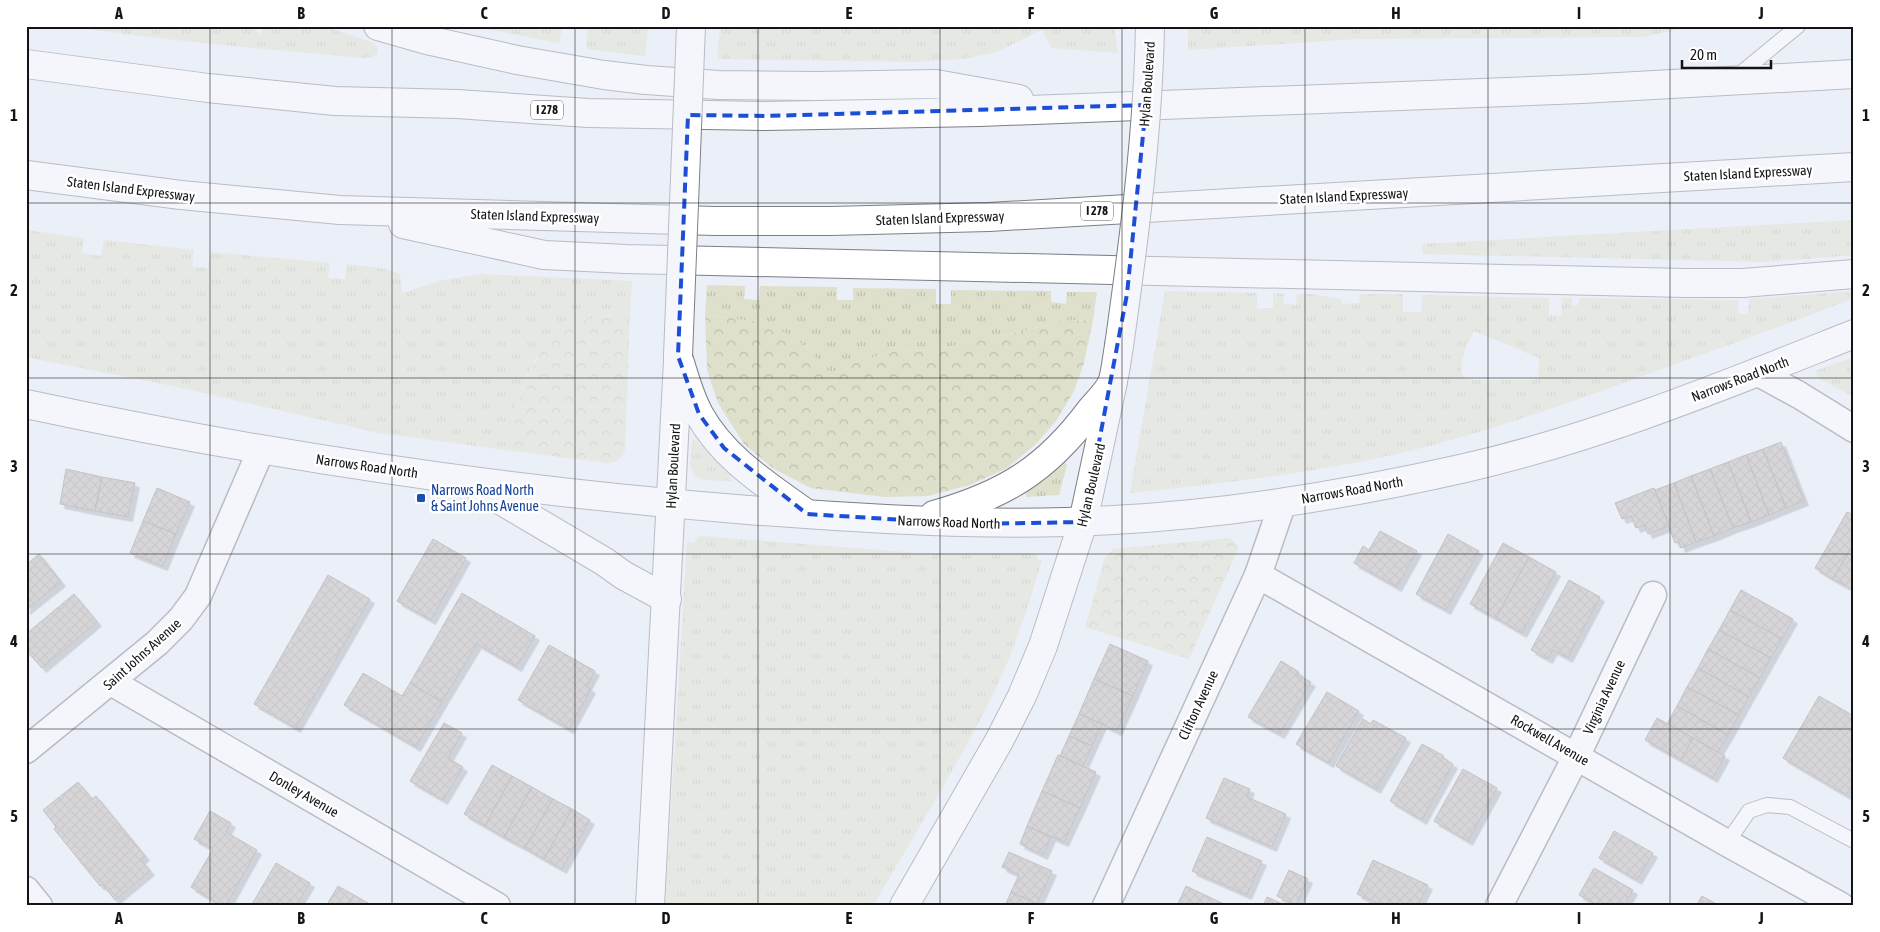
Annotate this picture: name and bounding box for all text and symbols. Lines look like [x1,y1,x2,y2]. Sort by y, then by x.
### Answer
text: A [114,4,123,22]
text: B [297,4,305,22]
text: C [480,4,488,22]
text: D [662,4,671,22]
text: E [846,4,853,22]
text: F [1028,4,1035,22]
text: G [1210,4,1219,22]
text: H [1391,4,1401,22]
text: I [1577,4,1581,22]
text: J [1757,4,1764,22]
scale bar [1682,38,1771,70]
street label: Hylan Boulevard [1136,41,1158,127]
text: 20 m [1690,46,1717,63]
road number: I 278 [531,100,563,120]
text: 1 [10,106,18,124]
text: 1 [1862,106,1870,124]
street label: Staten Island Expressway [1683,162,1813,184]
street label: Staten Island Expressway [66,173,196,205]
street label: Staten Island Expressway [1279,185,1409,207]
road number: I 278 [1081,202,1113,220]
street label: Staten Island Expressway [470,206,600,226]
street label: Staten Island Expressway [875,208,1005,228]
text: 2 [10,281,18,299]
text: 2 [1862,281,1870,299]
street label: Narrows Road North [1689,353,1791,405]
street label: Hylan Boulevard [663,423,683,509]
street label: Hylan Boulevard [1074,442,1108,528]
street label: Narrows Road North [315,451,419,481]
text: 3 [10,457,18,475]
text: 3 [1862,457,1870,475]
street label: Narrows Road North [1300,473,1404,507]
place label: Narrows Road North & Saint Johns Avenue [431,482,539,514]
marker: Narrows Road North & Saint Johns Avenue [415,492,427,504]
street label: Narrows Road North [897,512,1001,532]
street label: Saint Johns Avenue [100,615,184,693]
text: 4 [9,632,18,650]
text: 4 [1861,632,1870,650]
street label: Virginia Avenue [1580,657,1628,737]
street label: Clifton Avenue [1175,668,1221,742]
street label: Rockwell Avenue [1508,711,1592,769]
street label: Donley Avenue [266,768,342,820]
text: 5 [10,807,18,825]
text: 5 [1862,807,1870,825]
text: A [114,909,123,927]
text: B [297,909,305,927]
text: C [480,909,488,927]
text: D [662,909,671,927]
text: E [846,909,853,927]
text: F [1028,909,1035,927]
text: G [1210,909,1219,927]
text: H [1391,909,1401,927]
text: I [1577,909,1581,927]
text: J [1757,909,1764,927]

